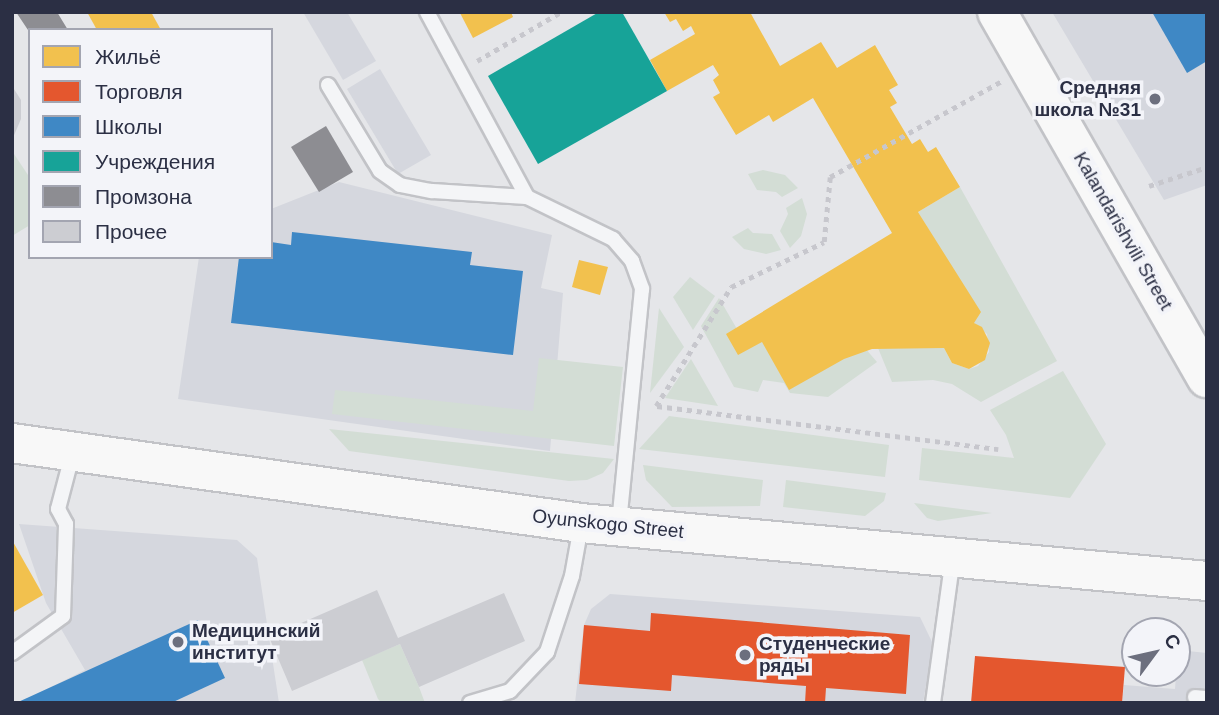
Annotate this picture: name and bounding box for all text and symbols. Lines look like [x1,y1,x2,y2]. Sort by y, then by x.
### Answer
legend [28,28,273,259]
text: Жильё [95,45,161,68]
place label: Средняя школа №31 [1035,77,1141,121]
text: Торговля [95,80,183,103]
marker: Средняя школа №31 [1147,91,1163,107]
text: Школы [95,115,162,138]
street label: Kalandarishvili Street [1069,148,1177,314]
text: Учреждения [95,150,215,173]
text: Промзона [95,185,192,208]
text: Прочее [95,220,167,243]
street label: Oyunskogo Street [531,505,685,543]
north arrow [1121,617,1191,687]
place label: Медицинский институт [192,620,320,664]
text: С [1160,630,1185,653]
place label: Студенческие ряды [759,633,890,677]
marker: Медицинский институт [170,634,186,650]
marker: Студенческие ряды [737,647,753,663]

